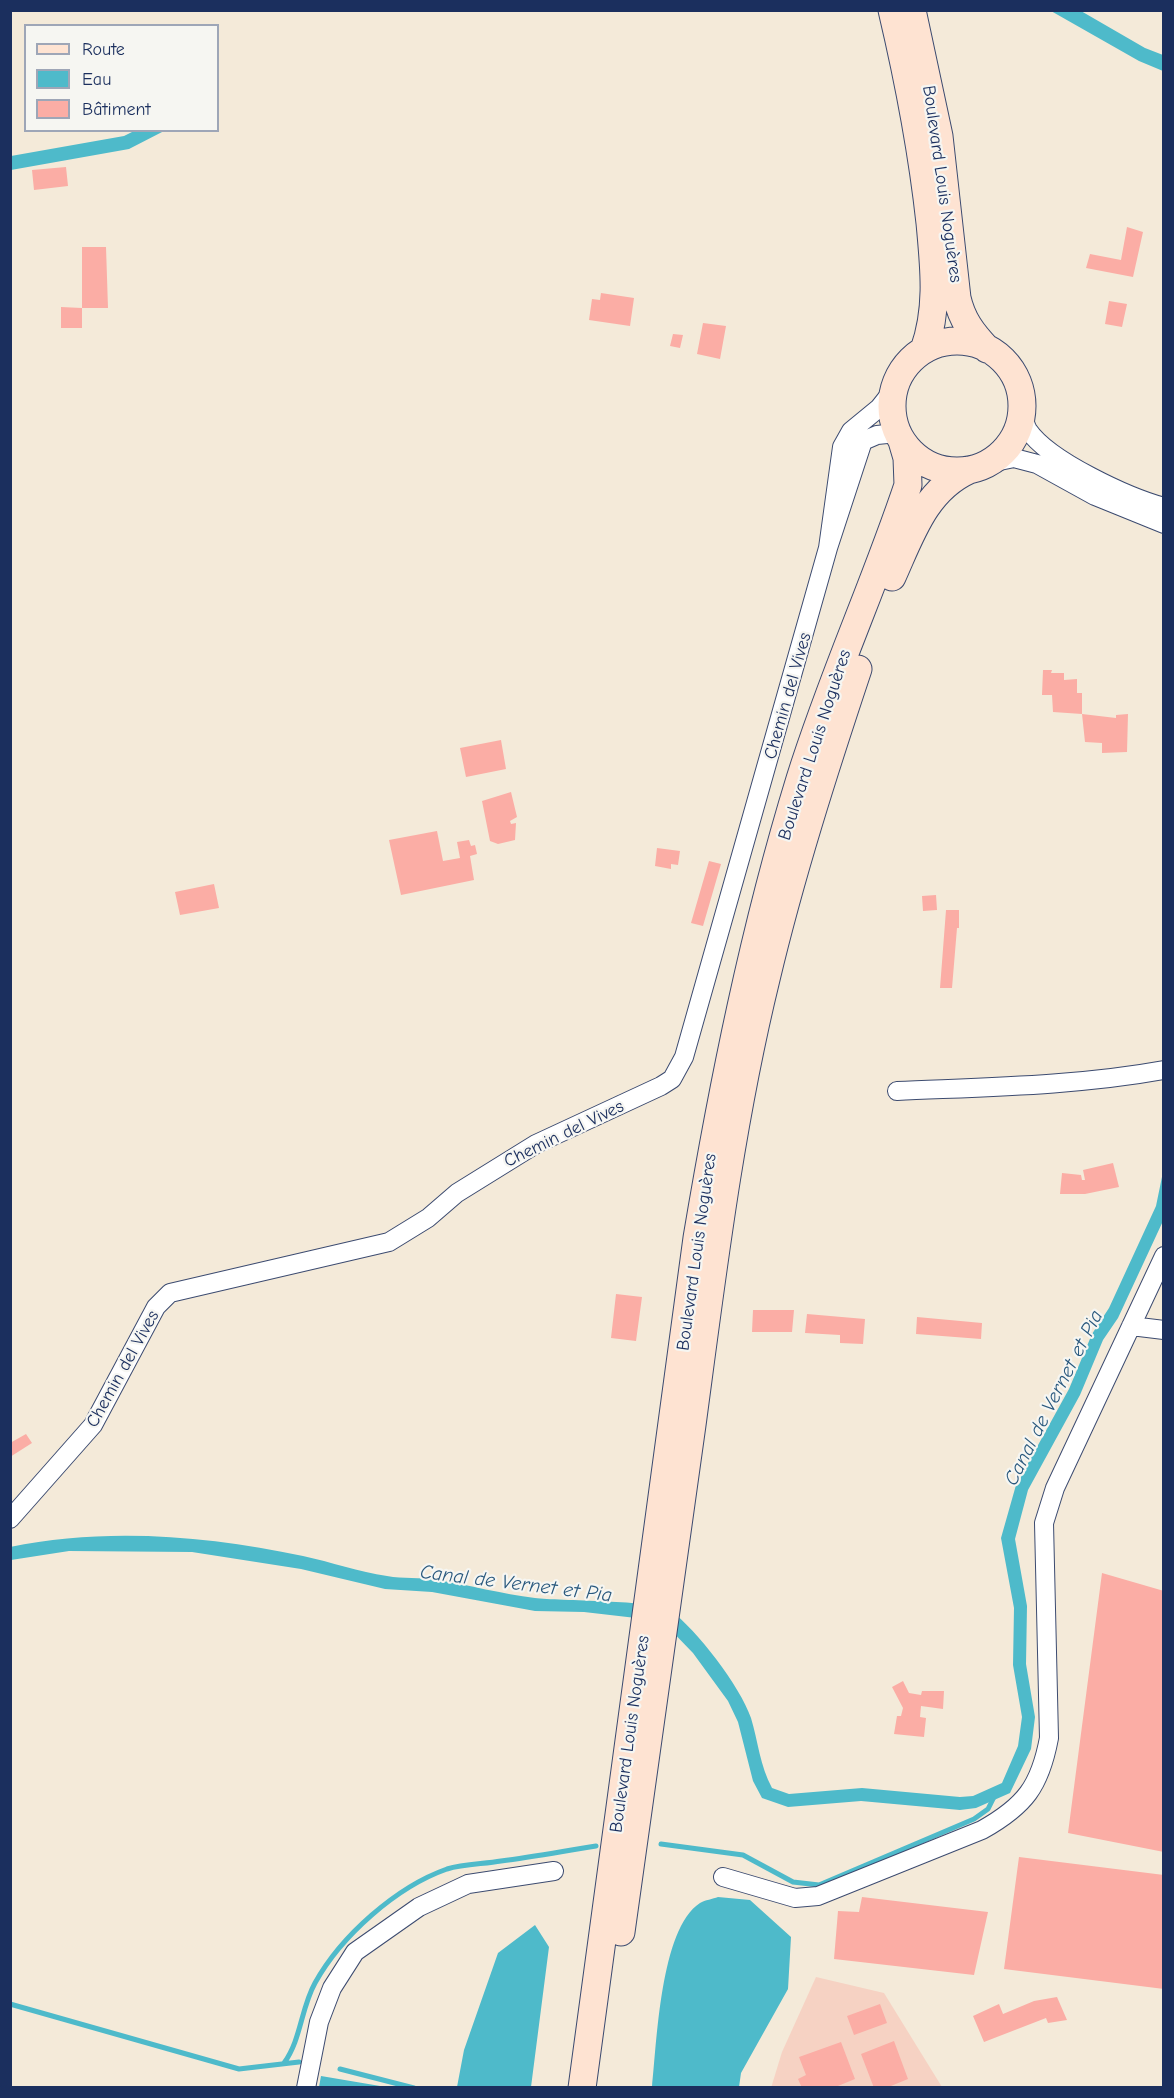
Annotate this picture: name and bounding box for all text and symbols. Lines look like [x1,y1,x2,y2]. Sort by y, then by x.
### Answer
legend [24,24,219,132]
text: Route [82,39,125,60]
text: Eau [82,69,111,90]
street label: Boulevard Louis Noguères [917,84,967,284]
text: Bâtiment [82,99,151,120]
street label: Chemin del Vives [760,630,816,762]
street label: Boulevard Louis Noguères [774,647,856,843]
street label: Chemin del Vives [501,1096,627,1172]
street label: Boulevard Louis Noguères [672,1152,722,1352]
water label: Canal de Vernet et Pia [999,1306,1109,1490]
street label: Chemin del Vives [82,1307,164,1431]
water label: Canal de Vernet et Pia [419,1560,613,1608]
street label: Boulevard Louis Noguères [605,1634,655,1834]

